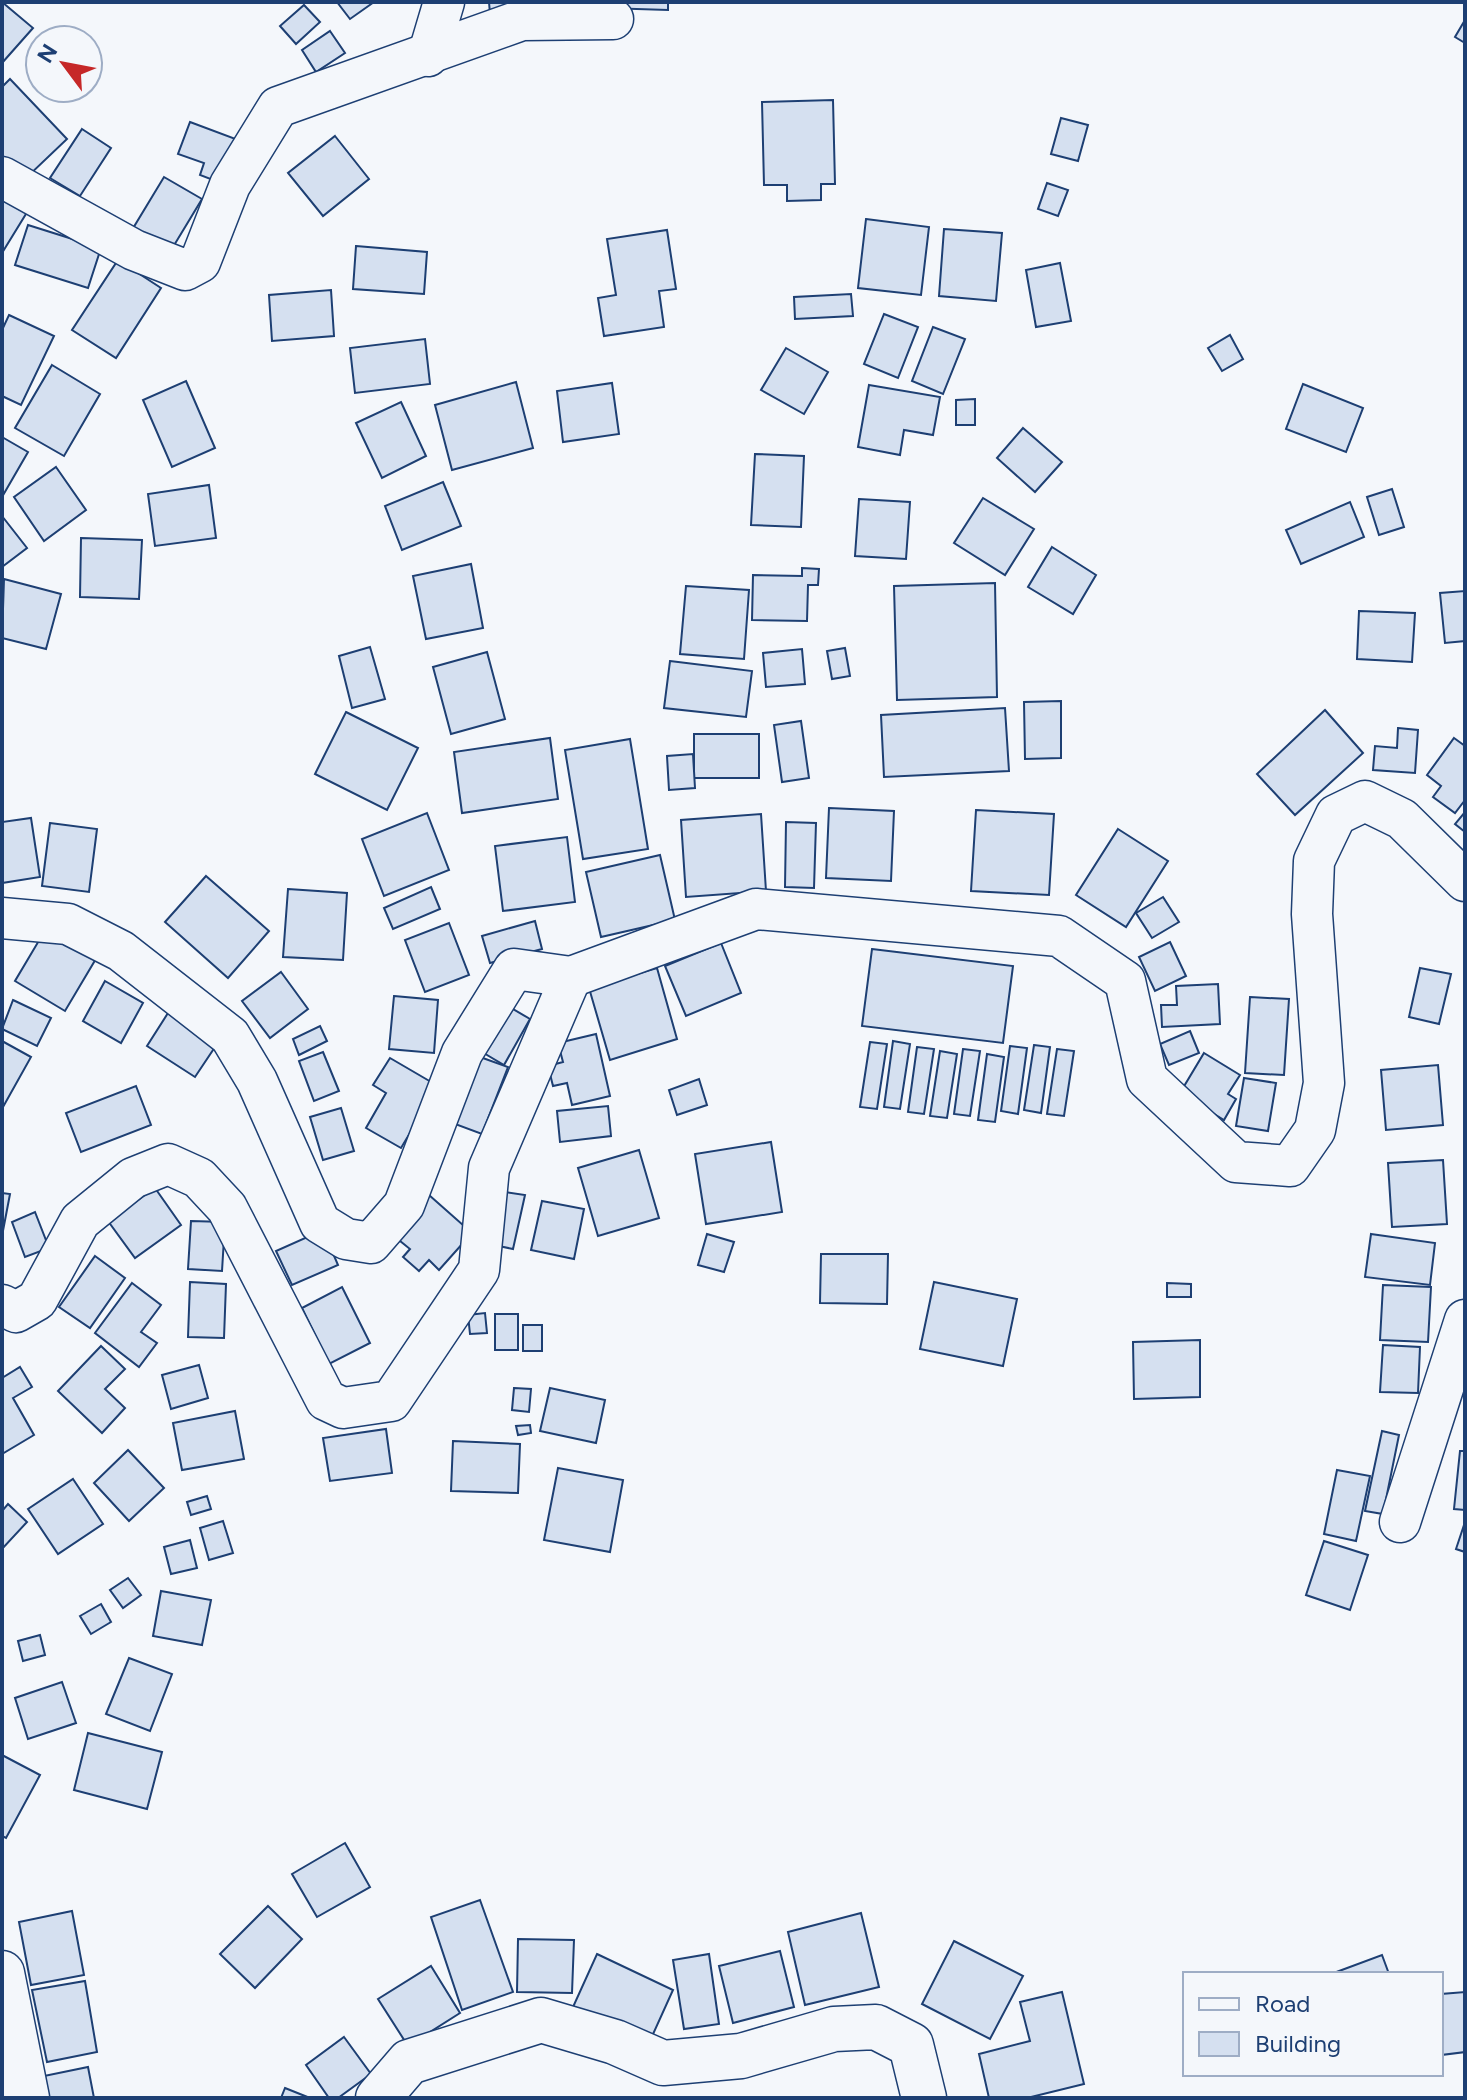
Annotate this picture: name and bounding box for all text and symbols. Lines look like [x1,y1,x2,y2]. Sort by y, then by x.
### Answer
north arrow [24,24,104,104]
text: N [32,39,63,68]
legend [1183,1972,1443,2076]
text: Road [1255,1989,1310,2018]
text: Building [1255,2029,1341,2058]

